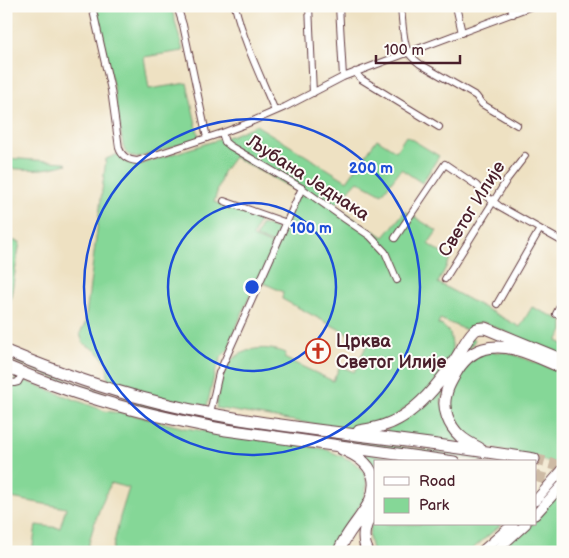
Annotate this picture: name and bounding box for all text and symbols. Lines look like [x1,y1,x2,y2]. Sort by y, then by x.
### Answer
scale bar [376,32,460,64]
text: 100 m [384,41,424,60]
street label: Љубана Једнака [242,130,373,226]
street label: Светог Илије [434,157,510,261]
text: 200 m [349,159,393,178]
text: 100 m [290,219,332,238]
centre of rings [243,278,261,296]
place label: Црква Светог Илије [336,331,447,373]
church icon: Црква Светог Илије [305,338,331,364]
legend [374,460,536,526]
text: Road [419,472,455,491]
text: Park [419,496,450,515]

